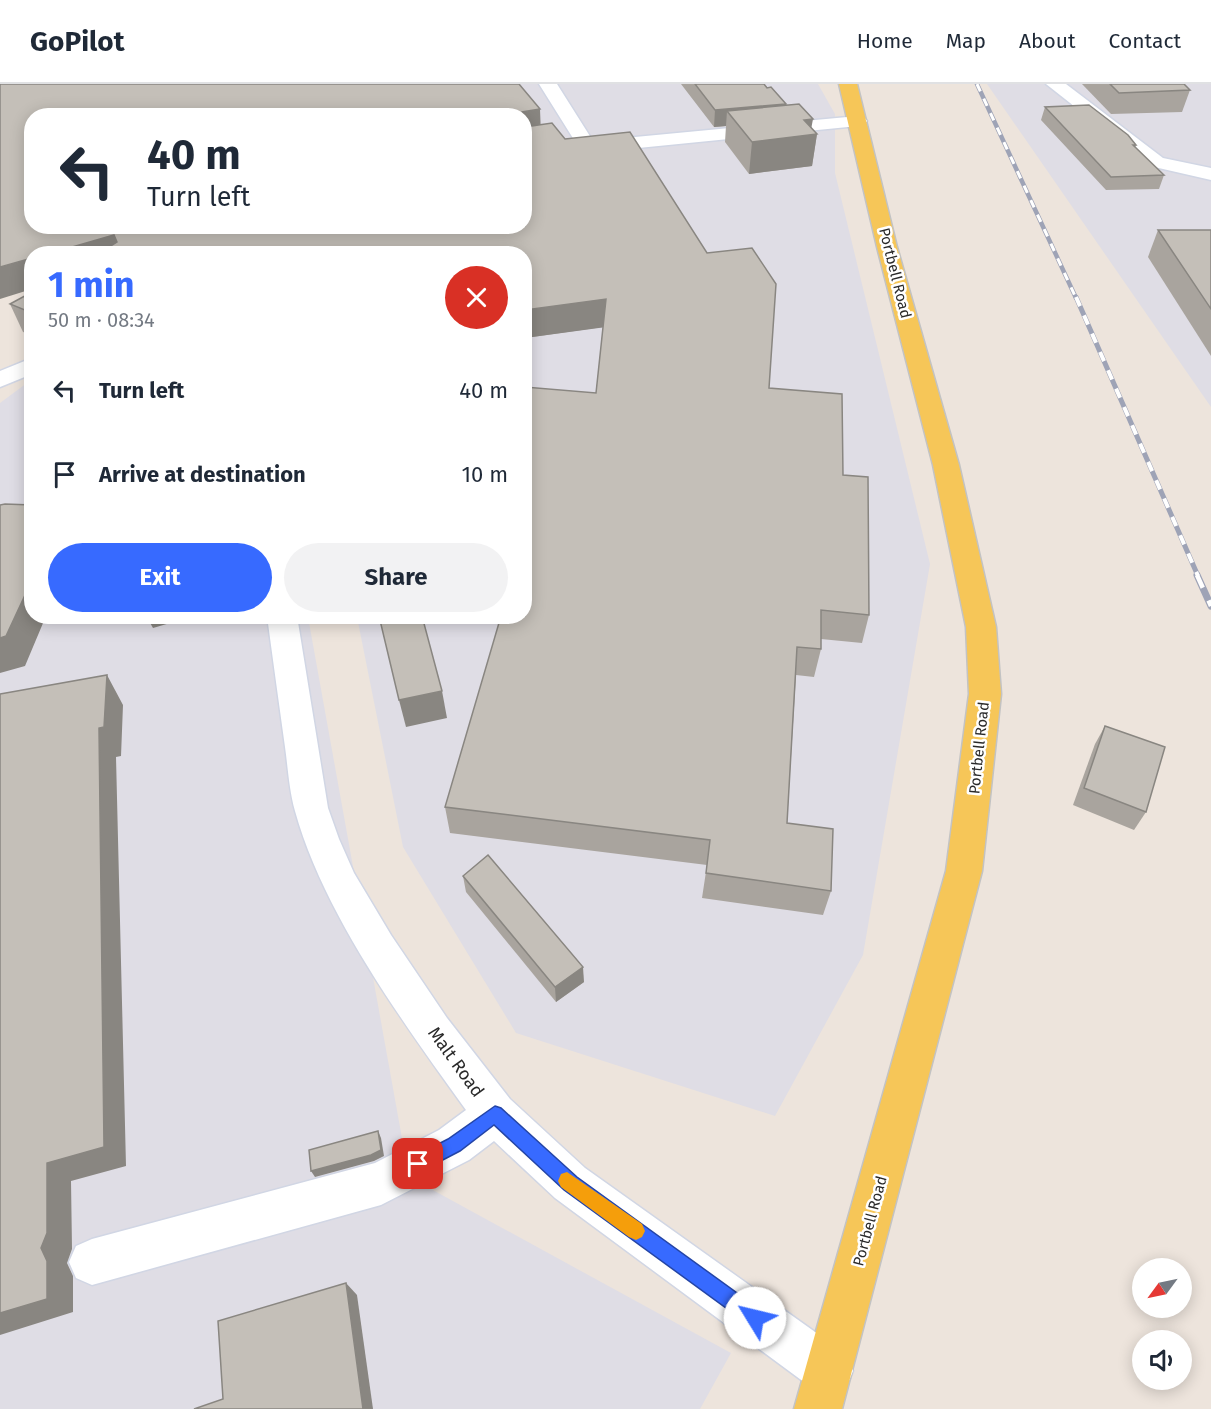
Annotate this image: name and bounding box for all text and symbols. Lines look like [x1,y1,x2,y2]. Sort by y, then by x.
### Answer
text: GoPilot [30,25,124,58]
text: Home [857,28,913,54]
text: Map [946,28,986,54]
text: About [1019,28,1076,54]
text: Contact [1109,28,1181,54]
text: 40 m [147,130,241,180]
icon: left [48,132,126,210]
text: Turn left [147,181,250,213]
street label: Portbell Road [875,226,915,320]
text: 1 min [48,263,135,307]
button: close [445,266,508,329]
text: 50 m · 08:34 [48,308,155,332]
icon: left [48,374,81,407]
text: Turn left [99,377,184,404]
text: 40 m [459,377,508,404]
icon: arrive [48,458,81,491]
text: Arrive at destination [99,461,306,488]
text: 10 m [462,461,508,488]
button: Exit [48,543,272,612]
button: Share [284,543,508,612]
street label: Portbell Road [965,701,993,795]
street label: Malt Road [423,1022,489,1102]
pin [392,1138,443,1189]
icon: arrive [401,1147,434,1180]
street label: Portbell Road [849,1174,891,1268]
north arrow [1132,1258,1192,1318]
map controls [1132,1258,1192,1390]
position arrow [723,1286,787,1350]
button: sound [1132,1330,1192,1390]

